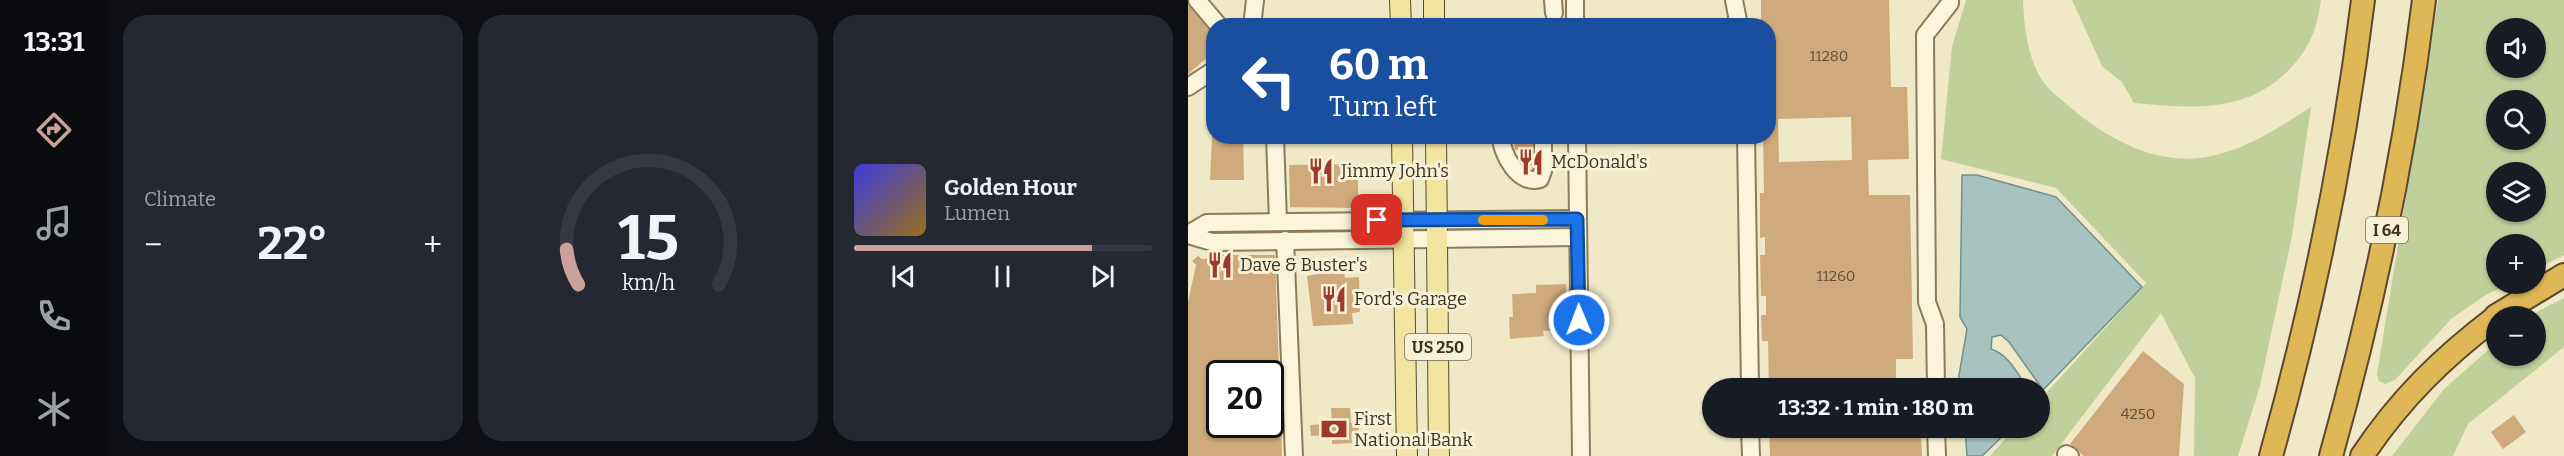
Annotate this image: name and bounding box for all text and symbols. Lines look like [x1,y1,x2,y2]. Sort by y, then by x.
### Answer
map controls [2486,18,2546,366]
button: sound [2486,18,2546,78]
text: 13:31 [24,26,84,58]
text: 60 m [1329,40,1428,90]
icon: left [1230,42,1308,120]
house number: 11280 [1810,47,1848,65]
button: search [2486,90,2546,150]
text: Turn left [1329,91,1437,123]
icon: directions [33,109,75,151]
restaurant icon: McDonald's [1516,147,1546,177]
place label: McDonald's [1551,151,1648,173]
restaurant icon: Jimmy John's [1306,156,1336,186]
place label: Jimmy John's [1340,160,1449,182]
button: layers [2486,162,2546,222]
text: Golden Hour [944,174,1077,201]
text: Climate [144,187,216,211]
pin [1351,194,1402,245]
text: 15 [617,201,679,276]
text: Lumen [944,201,1010,225]
icon: music [33,202,75,244]
icon: arrive [1360,203,1393,236]
text: 22° [257,217,328,271]
road number: I 64 [2366,217,2408,243]
text: − [144,225,162,265]
text: + [423,225,442,265]
button: + [2486,234,2546,294]
restaurant icon: Dave & Buster's [1205,250,1235,280]
place label: Dave & Buster's [1240,254,1368,276]
icon: previous [887,260,920,293]
icon: pause [986,260,1019,293]
icon: next [1086,260,1119,293]
house number: 11260 [1817,267,1855,285]
text: km/h [621,270,675,296]
restaurant icon: Ford's Garage [1319,284,1349,314]
place label: Ford's Garage [1354,288,1467,310]
position arrow [1547,288,1611,352]
icon: phone [33,295,75,337]
button: − [2486,306,2546,366]
road number: US 250 [1405,334,1471,360]
speed limit sign: 20 [1206,360,1284,438]
icon: climate [33,388,75,430]
text: 13:32 · 1 min · 180 m [1778,394,1974,421]
house number: 4250 [2121,405,2155,423]
place label: First National Bank [1354,408,1473,451]
bank icon: First National Bank [1319,414,1349,444]

